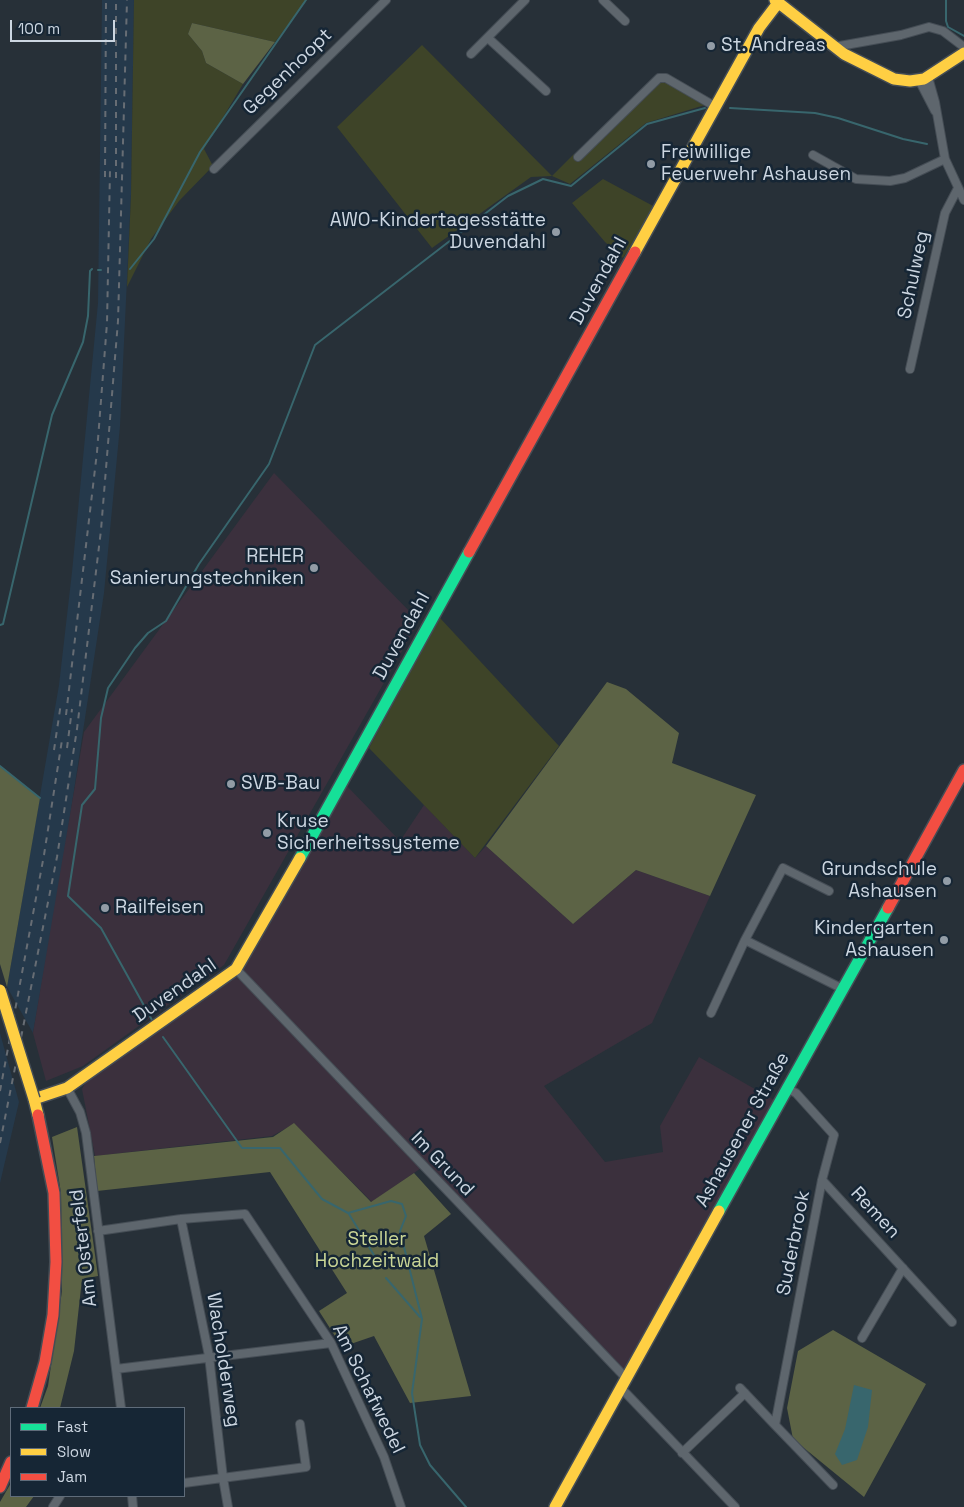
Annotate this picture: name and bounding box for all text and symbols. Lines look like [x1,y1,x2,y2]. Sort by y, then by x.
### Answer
scale bar [12,10,118,42]
text: 100 m [18,19,60,38]
street label: Gegenhoopt [239,24,337,120]
place label: St. Andreas [721,35,826,57]
marker: St. Andreas [705,40,717,52]
place label: Freiwillige Feuerwehr Ashausen [661,142,851,186]
marker: Freiwillige Feuerwehr Ashausen [645,158,657,170]
place label: AWO-Kindertagesstätte Duvendahl [330,210,546,254]
marker: AWO-Kindertagesstätte Duvendahl [550,226,562,238]
street label: Schulweg [894,229,934,321]
street label: Duvendahl [566,233,632,329]
place label: REHER Sanierungstechniken [110,546,304,590]
marker: REHER Sanierungstechniken [308,562,320,574]
street label: Duvendahl [369,588,435,684]
place label: SVB-Bau [241,773,320,795]
marker: SVB-Bau [225,778,237,790]
place label: Kruse Sicherheitssysteme [277,811,460,855]
marker: Kruse Sicherheitssysteme [261,827,273,839]
place label: Grundschule Ashausen [821,859,937,903]
marker: Grundschule Ashausen [941,875,953,887]
place label: Railfeisen [115,897,204,919]
marker: Railfeisen [99,902,111,914]
place label: Kindergarten Ashausen [814,918,934,962]
marker: Kindergarten Ashausen [938,934,950,946]
street label: Duvendahl [129,954,221,1028]
street label: Ashausener Straße [691,1049,795,1211]
street label: Im Grund [406,1127,478,1201]
street label: Remen [845,1182,905,1244]
street label: Am Osterfeld [65,1188,103,1308]
street label: Suderbrook [773,1188,815,1298]
park label: Steller Hochzeitwald [315,1229,439,1273]
street label: Wacholderweg [201,1291,245,1429]
street label: Am Schafwedel [327,1321,409,1457]
legend [10,1407,185,1497]
text: Fast [57,1417,88,1436]
text: Slow [57,1442,91,1461]
text: Jam [57,1467,87,1486]

